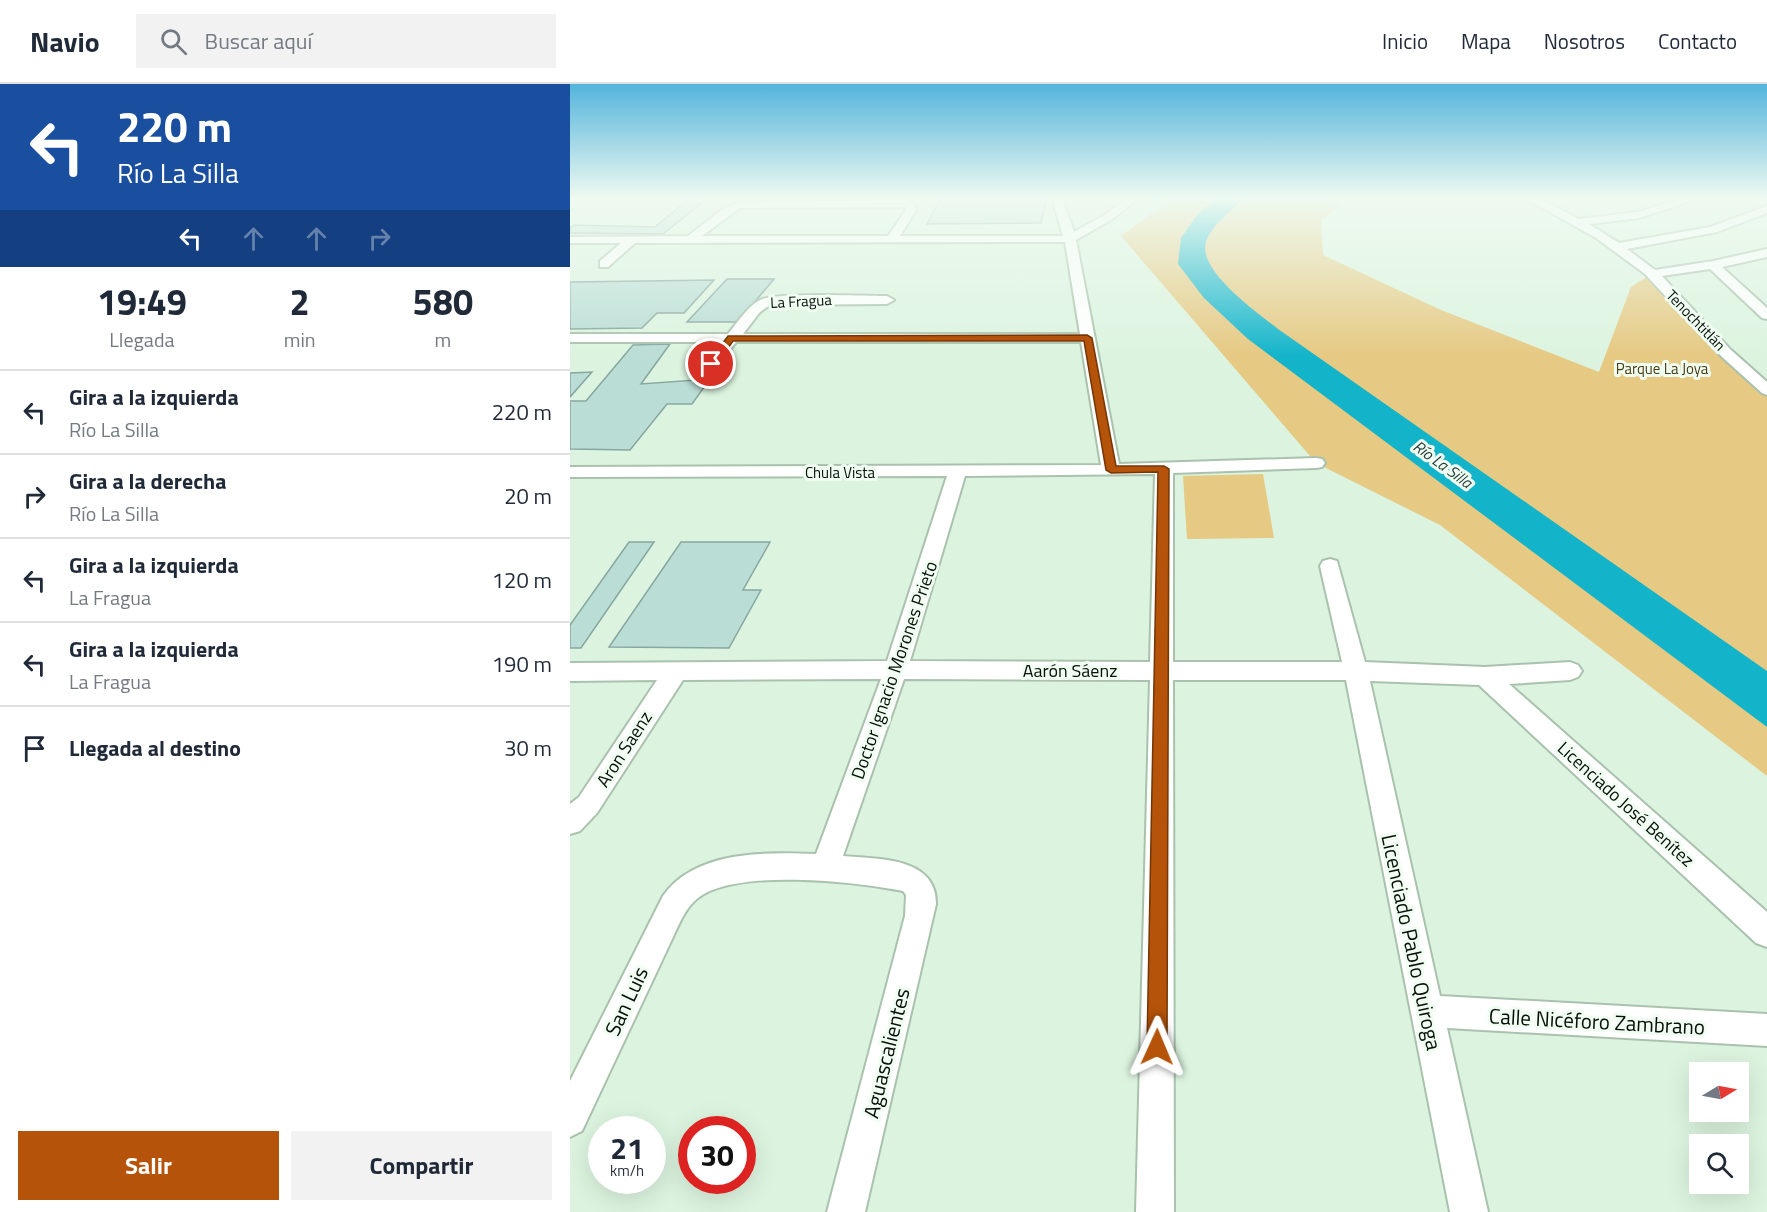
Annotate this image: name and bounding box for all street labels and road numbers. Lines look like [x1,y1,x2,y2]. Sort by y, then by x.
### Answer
street label: Tenochtitlán [1661,284,1731,356]
street label: La Fragua [770,288,833,314]
street label: Chula Vista [805,461,876,484]
street label: Doctor Ignacio Morones Prieto [844,557,944,783]
street label: Aarón Sáenz [1023,657,1117,684]
street label: Aron Saenz [589,706,659,792]
street label: Licenciado José Benítez [1551,735,1701,873]
street label: Licenciado Pablo Quiroga [1373,831,1451,1053]
street label: San Luis [596,961,656,1041]
street label: Aguascalientes [854,984,918,1122]
street label: Calle Nicéforo Zambrano [1488,999,1706,1043]

